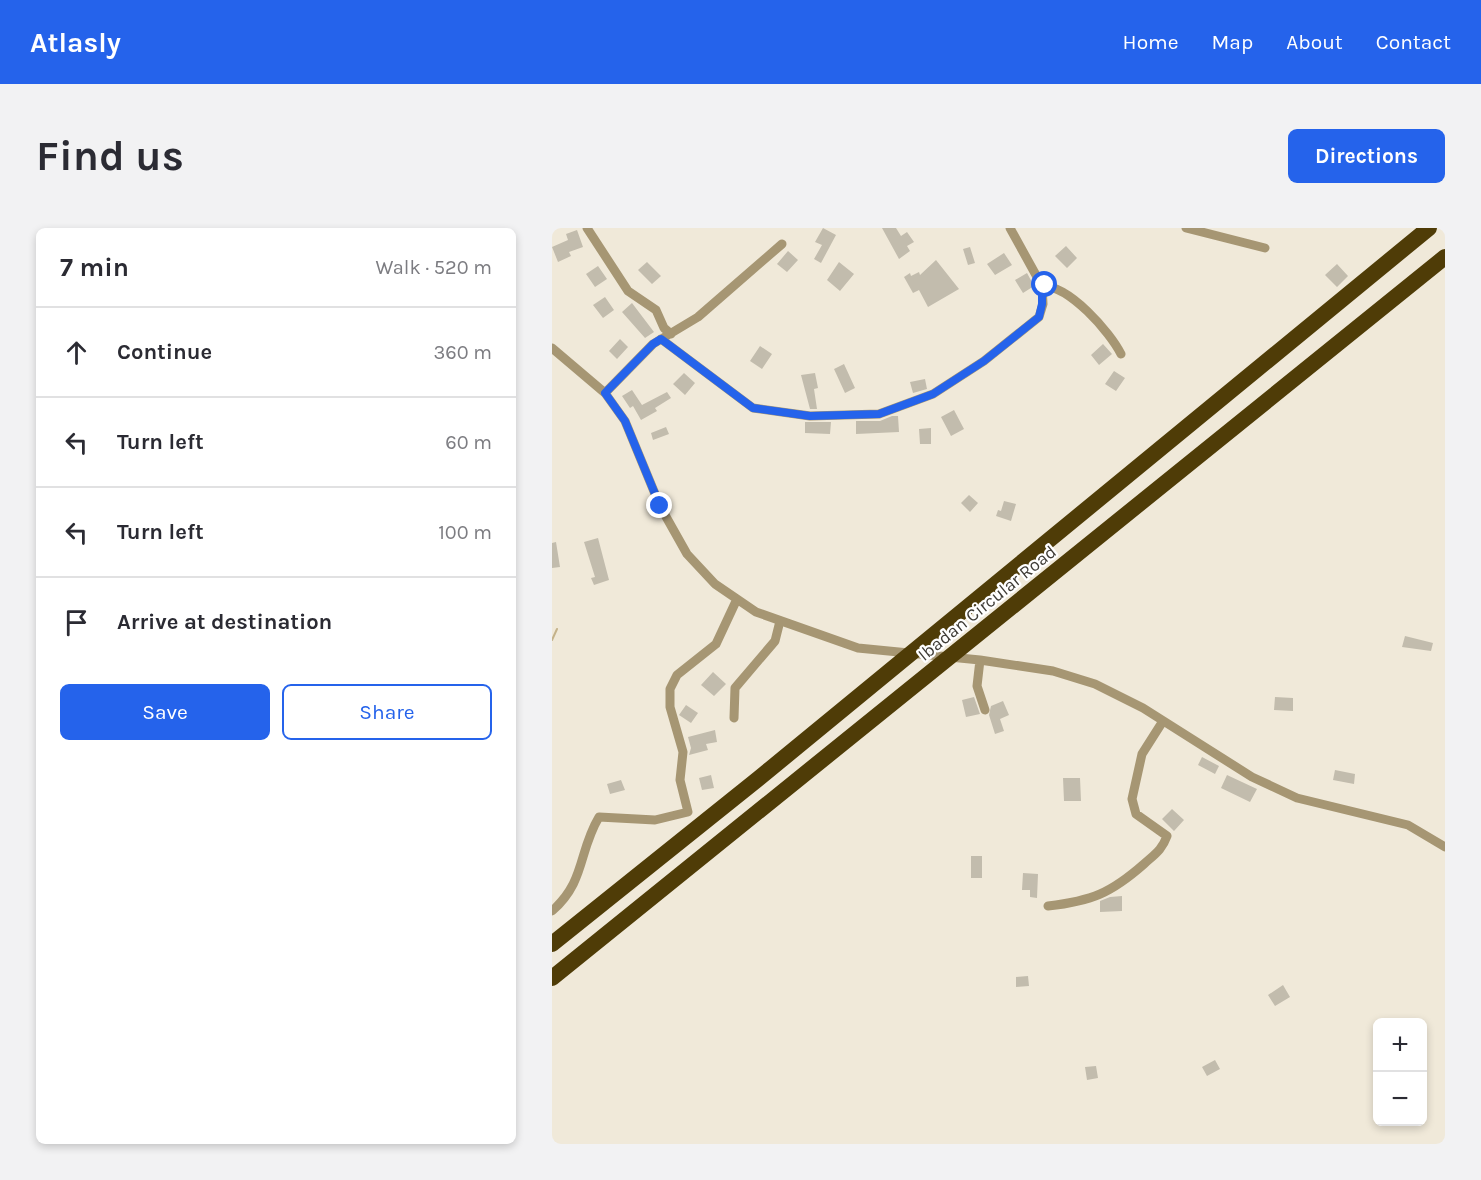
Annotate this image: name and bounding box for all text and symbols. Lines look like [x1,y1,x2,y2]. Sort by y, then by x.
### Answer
text: Atlasly [30,26,121,59]
text: Home [1123,30,1179,54]
text: Map [1212,30,1253,54]
text: About [1286,30,1343,54]
text: Contact [1376,30,1451,54]
button: Directions [1288,129,1445,183]
text: Find us [36,131,184,181]
text: 7 min [60,252,129,283]
text: Walk · 520 m [376,256,492,279]
route start [1031,271,1057,297]
icon: ahead [60,336,93,369]
text: Continue [117,339,212,365]
text: 360 m [433,341,492,364]
icon: left [60,426,93,459]
text: Turn left [117,429,204,455]
text: 60 m [445,431,492,454]
route end [646,492,672,518]
icon: left [60,516,93,549]
text: Turn left [117,519,204,545]
text: 100 m [438,521,492,544]
street label: Ibadan Circular Road [913,540,1061,666]
icon: arrive [60,606,93,639]
text: Arrive at destination [117,609,332,635]
button: Save [60,684,270,740]
button: Share [282,684,492,740]
map controls [1373,1018,1427,1126]
button: + [1373,1018,1427,1072]
button: − [1373,1072,1427,1126]

